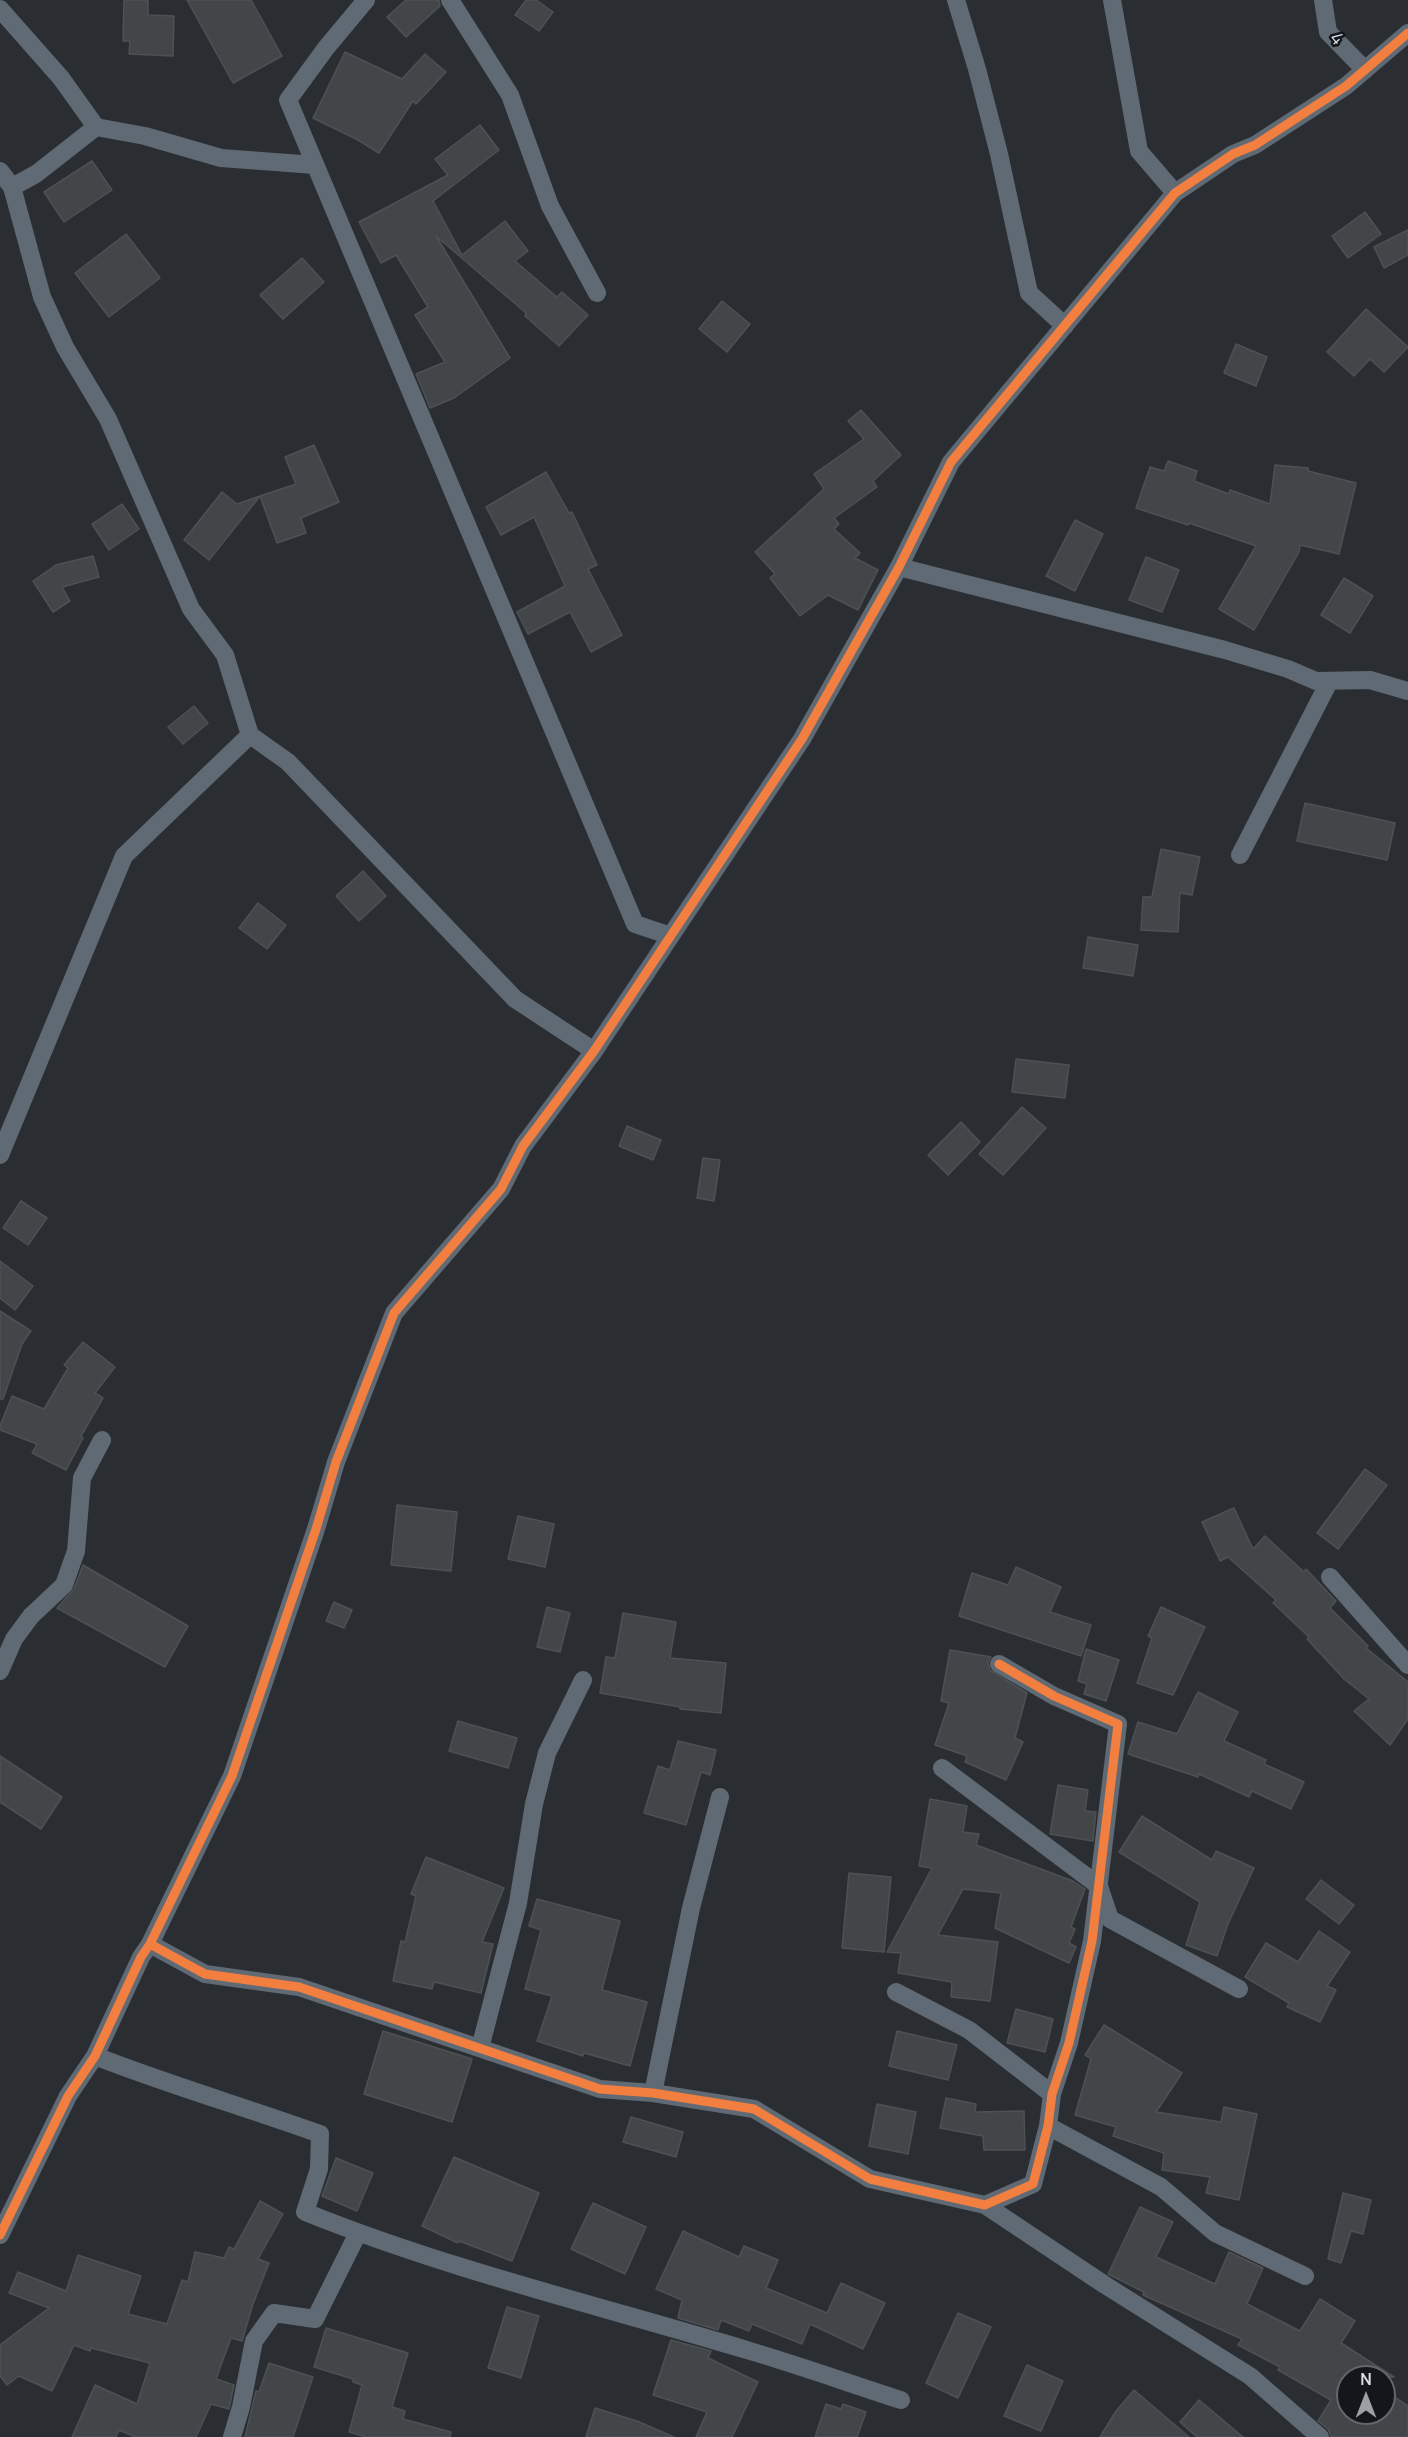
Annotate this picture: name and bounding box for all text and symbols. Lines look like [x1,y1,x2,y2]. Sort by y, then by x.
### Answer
street label: 4 [1324,28,1348,50]
north arrow [1336,2365,1396,2425]
text: N [1360,2368,1372,2390]

